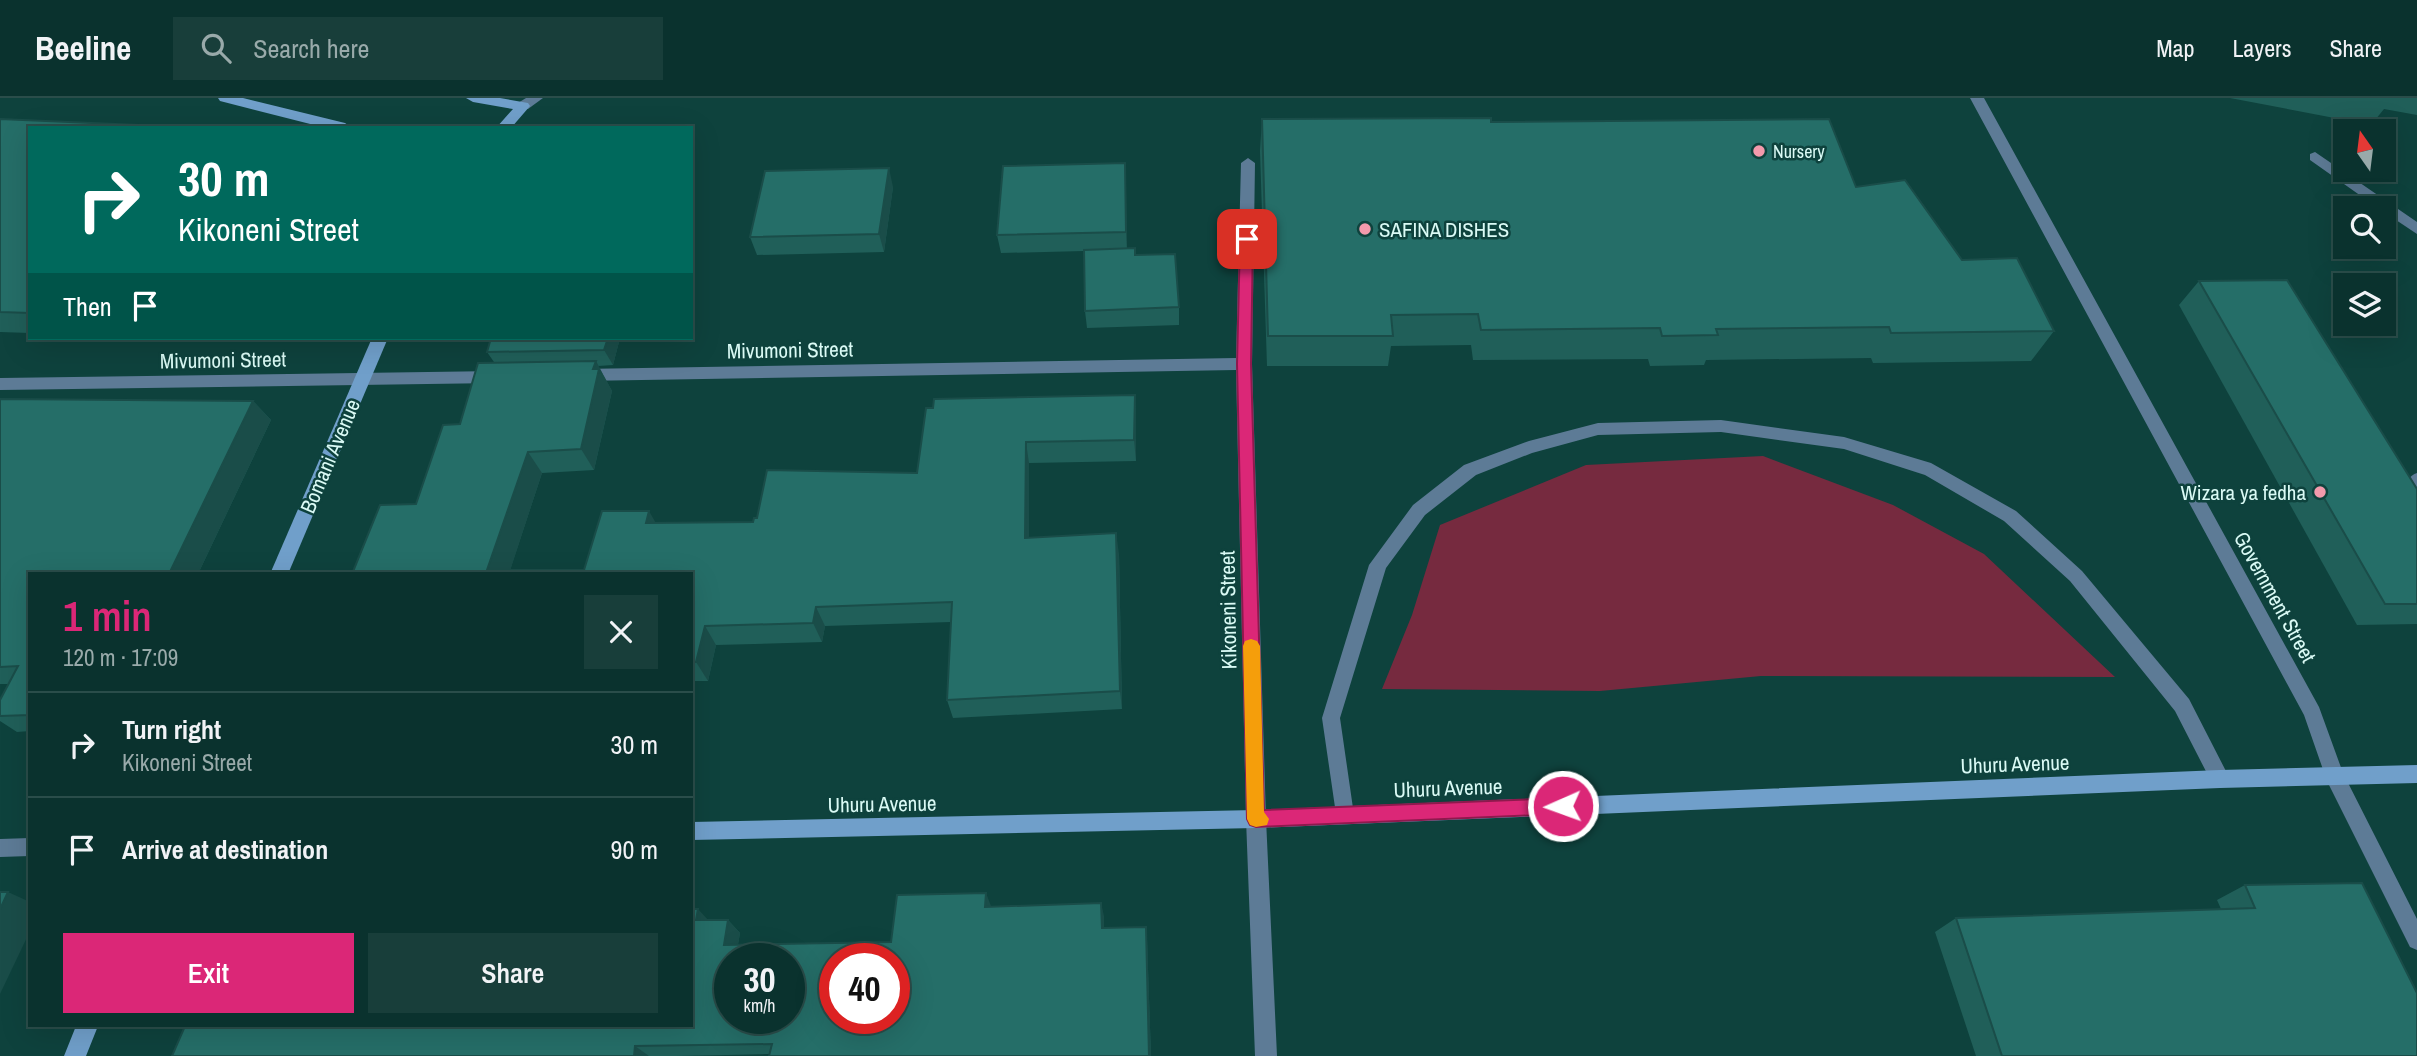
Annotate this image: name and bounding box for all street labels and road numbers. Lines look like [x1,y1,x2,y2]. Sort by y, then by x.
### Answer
street label: Mivumoni Street [727,334,854,366]
street label: Mivumoni Street [160,344,287,376]
street label: Bomani Avenue [293,395,367,517]
street label: Government Street [2227,526,2323,668]
street label: Kikoneni Street [1212,550,1244,670]
street label: Uhuru Avenue [1960,748,2070,780]
street label: Uhuru Avenue [1393,772,1503,804]
street label: Uhuru Avenue [827,789,937,819]

